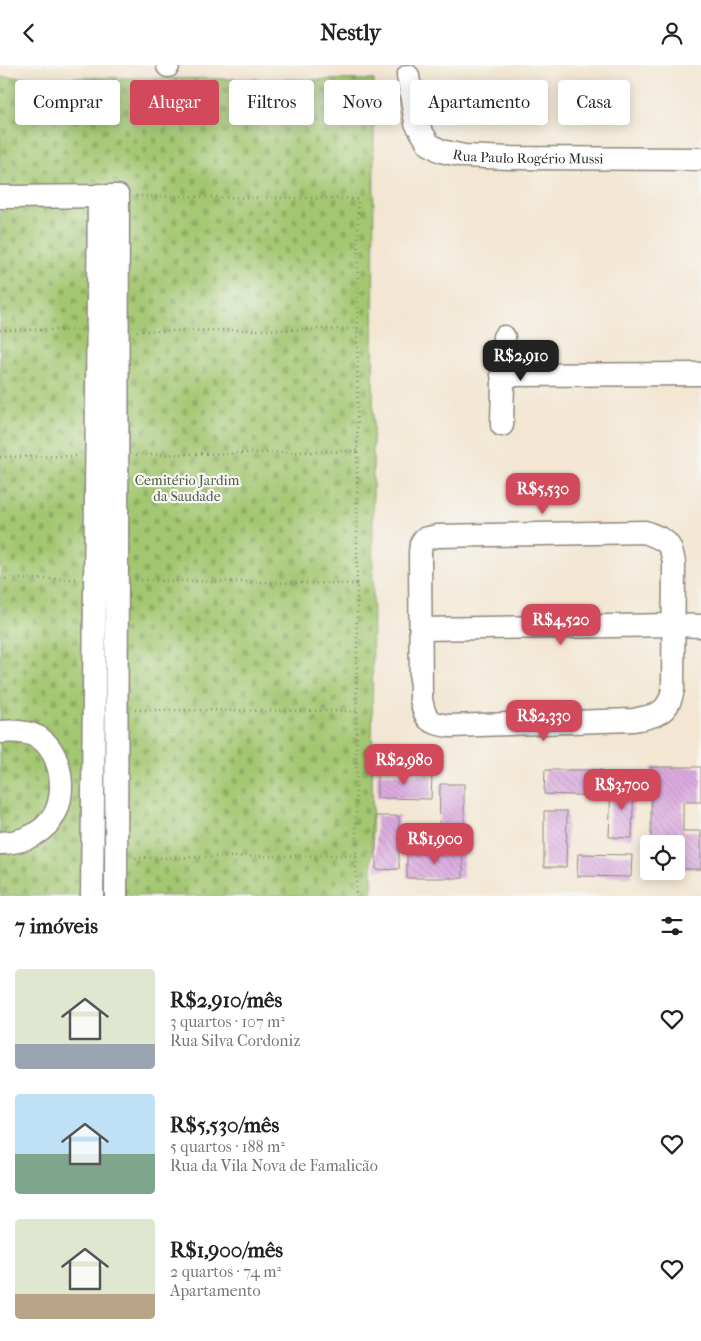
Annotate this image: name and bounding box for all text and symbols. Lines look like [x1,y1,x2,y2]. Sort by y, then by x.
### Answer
icon: back [15,19,43,47]
icon: person [658,19,686,47]
text: Nestly [320,20,381,46]
chip: Comprar [15,80,120,125]
chip: Alugar [130,80,219,125]
chip: Filtros [229,80,314,125]
chip: Novo [324,80,400,125]
chip: Apartamento [410,80,548,125]
chip: Casa [558,80,630,125]
street label: Rua Paulo Rogério Mussi [451,146,604,167]
pin: R$2,910 [475,339,567,382]
text: R$2,910 [494,346,548,365]
park label: Cemitério Jardim da Saudade [135,472,240,505]
pin: R$5,530 [497,473,589,515]
text: R$5,530 [517,479,569,498]
pin: R$4,520 [515,603,607,646]
text: R$4,520 [533,610,589,629]
pin: R$2,330 [498,699,590,742]
text: R$2,330 [517,706,571,725]
pin: R$2,980 [358,743,450,786]
text: R$2,980 [376,750,432,769]
pin: R$3,700 [576,769,668,811]
text: R$3,700 [595,775,649,794]
pin: R$1,900 [389,823,481,865]
text: R$1,900 [407,829,463,848]
map controls [640,835,685,880]
button: locate [640,835,685,880]
icon: filters [658,912,686,940]
text: 7 imóveis [15,914,98,938]
text: R$2,910/mês [170,988,282,1012]
icon: home [55,989,115,1049]
icon: heart [658,1005,686,1033]
text: 3 quartos · 107 m² [170,1012,285,1031]
text: Rua Silva Cordoniz [170,1031,300,1050]
text: R$5,530/mês [170,1113,279,1137]
icon: home [55,1114,115,1174]
icon: heart [658,1130,686,1158]
text: 5 quartos · 188 m² [170,1137,285,1156]
text: Rua da Vila Nova de Famalicão [170,1156,378,1175]
text: R$1,900/mês [170,1238,283,1262]
icon: home [55,1239,115,1299]
icon: heart [658,1255,686,1283]
text: 2 quartos · 74 m² [170,1262,281,1281]
text: Apartamento [170,1281,261,1300]

